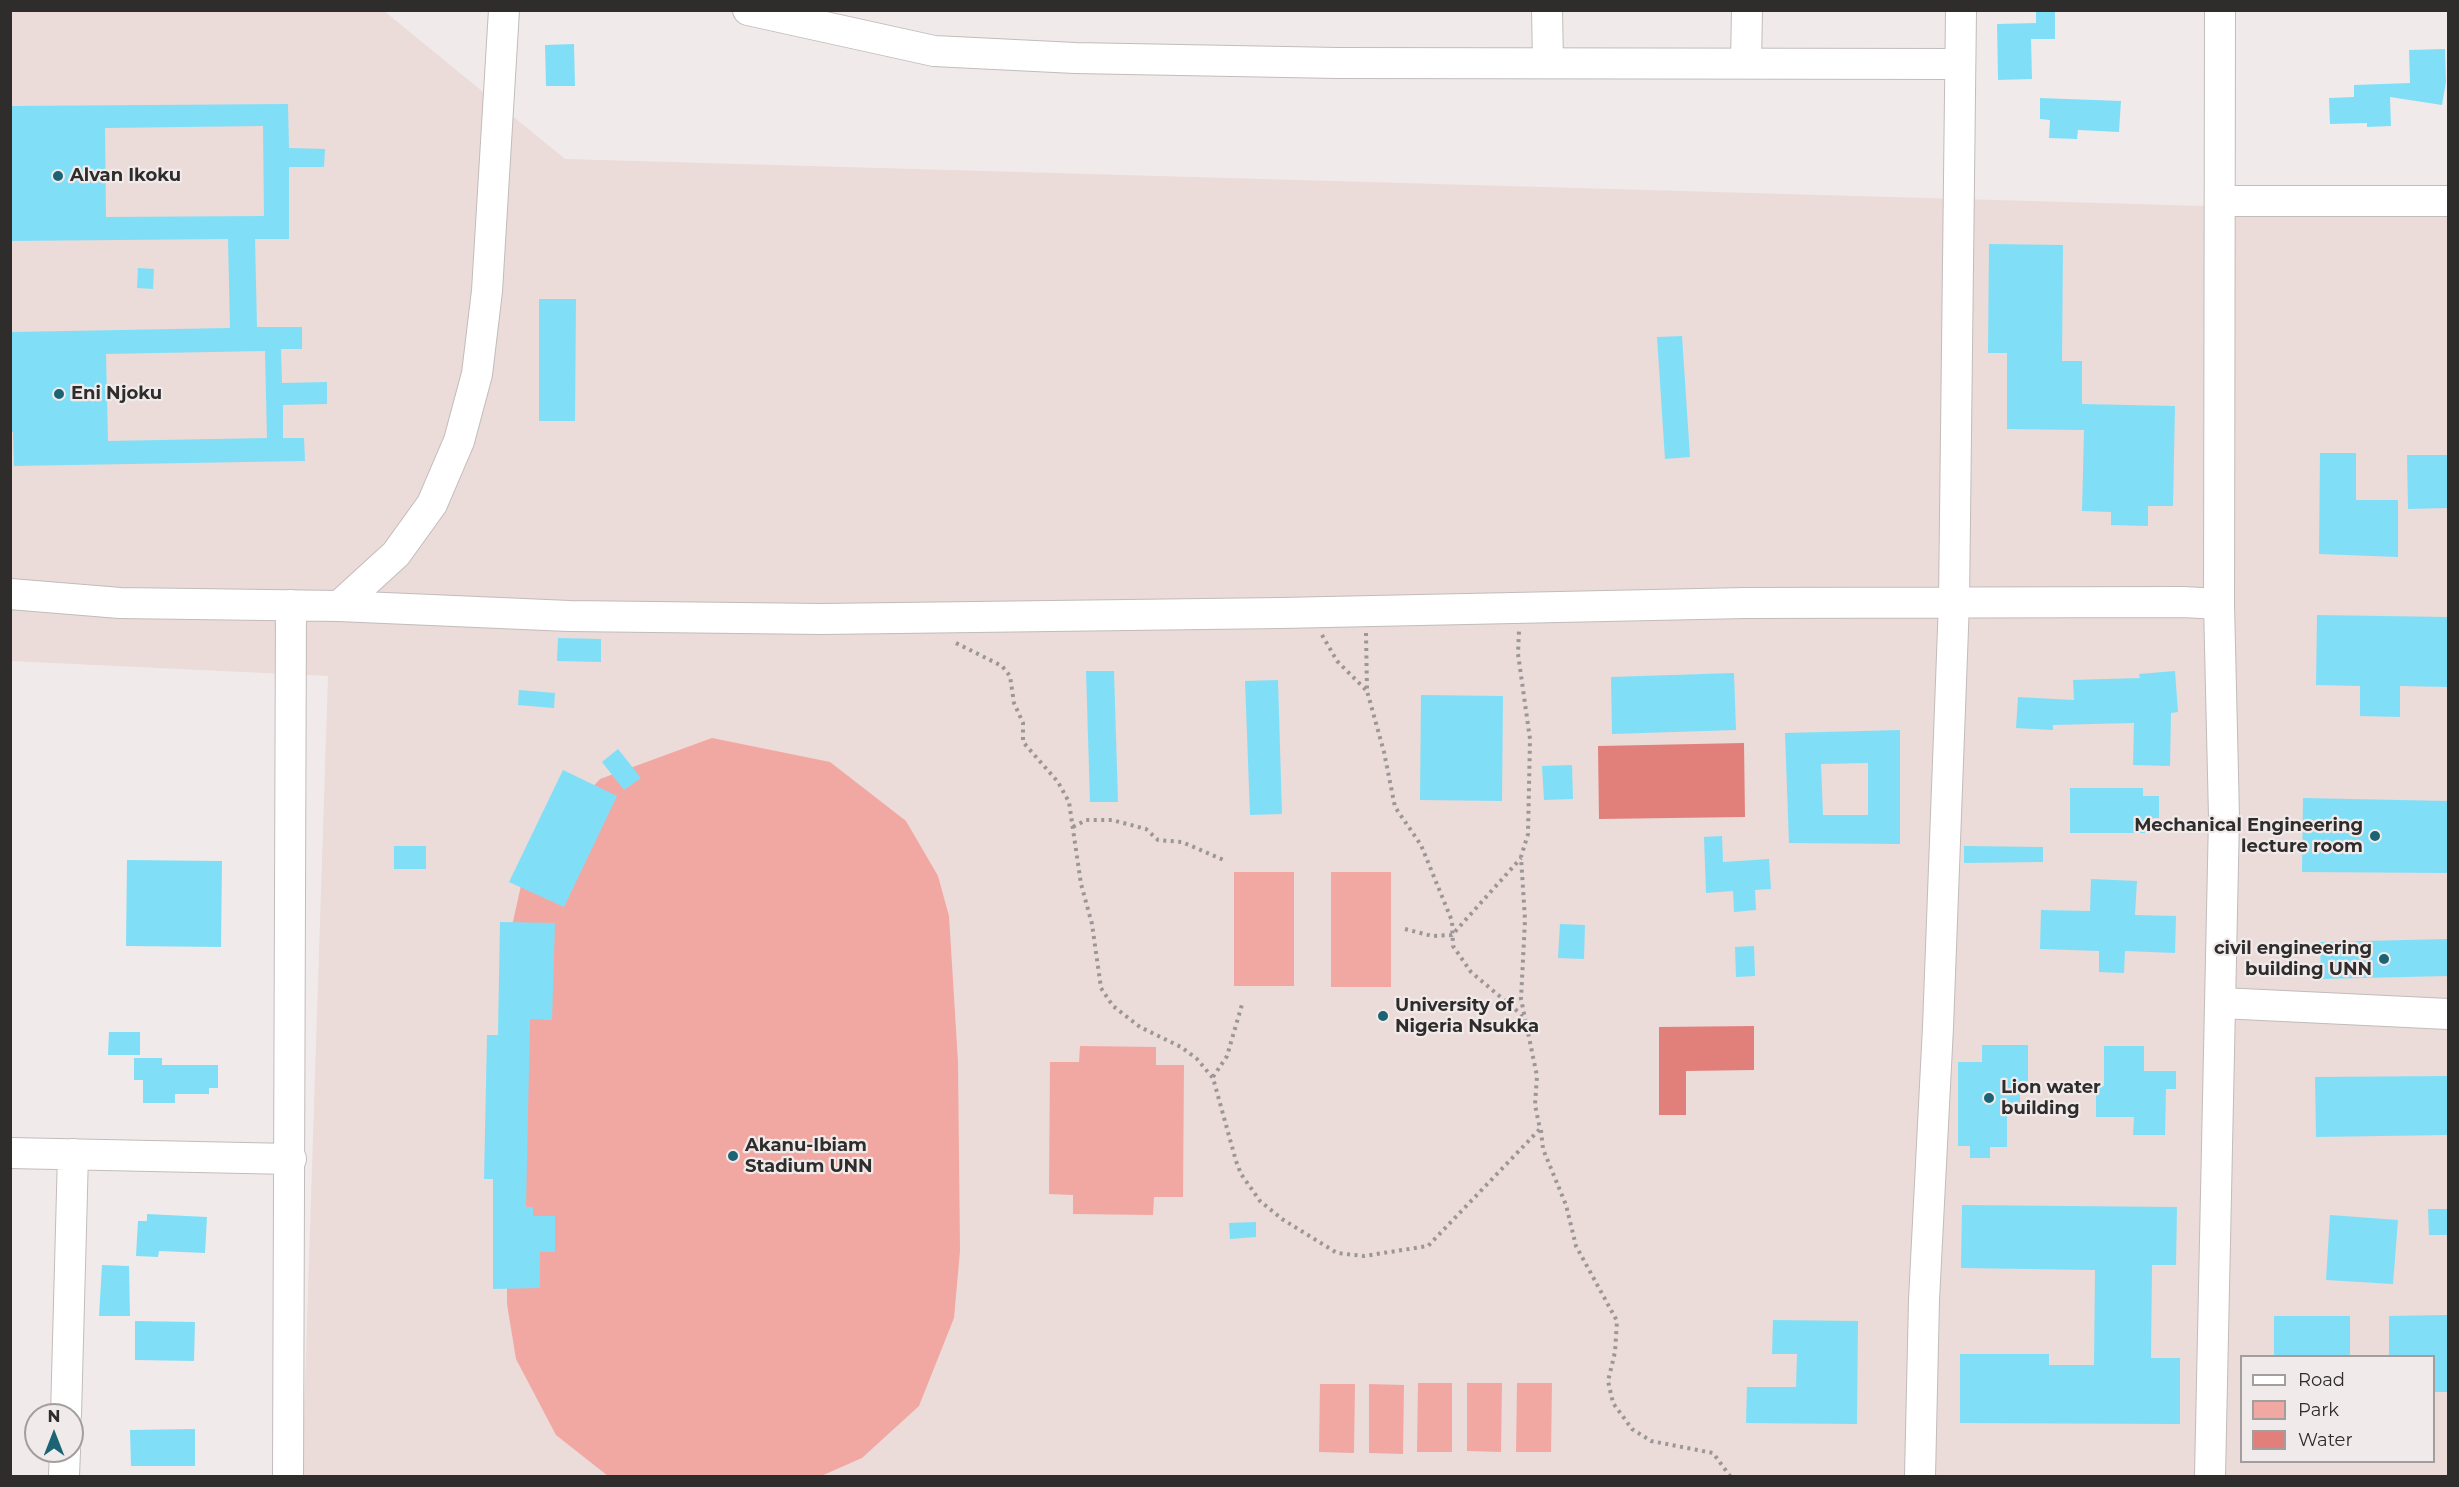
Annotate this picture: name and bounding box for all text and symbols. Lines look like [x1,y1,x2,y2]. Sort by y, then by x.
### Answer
place label: Alvan Ikoku [70,165,181,187]
marker: Alvan Ikoku [51,169,65,183]
place label: Eni Njoku [71,383,162,405]
marker: Eni Njoku [52,387,66,401]
place label: Mechanical Engineering lecture room [2134,815,2363,858]
marker: Mechanical Engineering lecture room [2368,829,2382,843]
place label: civil engineering building UNN [2214,938,2372,980]
marker: civil engineering building UNN [2377,952,2391,966]
place label: University of Nigeria Nsukka [1395,995,1539,1038]
marker: University of Nigeria Nsukka [1376,1009,1390,1023]
place label: Lion water building [2001,1077,2101,1120]
marker: Lion water building [1982,1091,1996,1105]
place label: Akanu-Ibiam Stadium UNN [745,1135,873,1178]
marker: Akanu-Ibiam Stadium UNN [726,1149,740,1163]
legend [2240,1355,2435,1463]
text: Road [2298,1369,2345,1391]
text: Park [2298,1399,2339,1421]
north arrow [24,1403,84,1463]
text: N [48,1407,60,1426]
text: Water [2298,1429,2353,1451]

